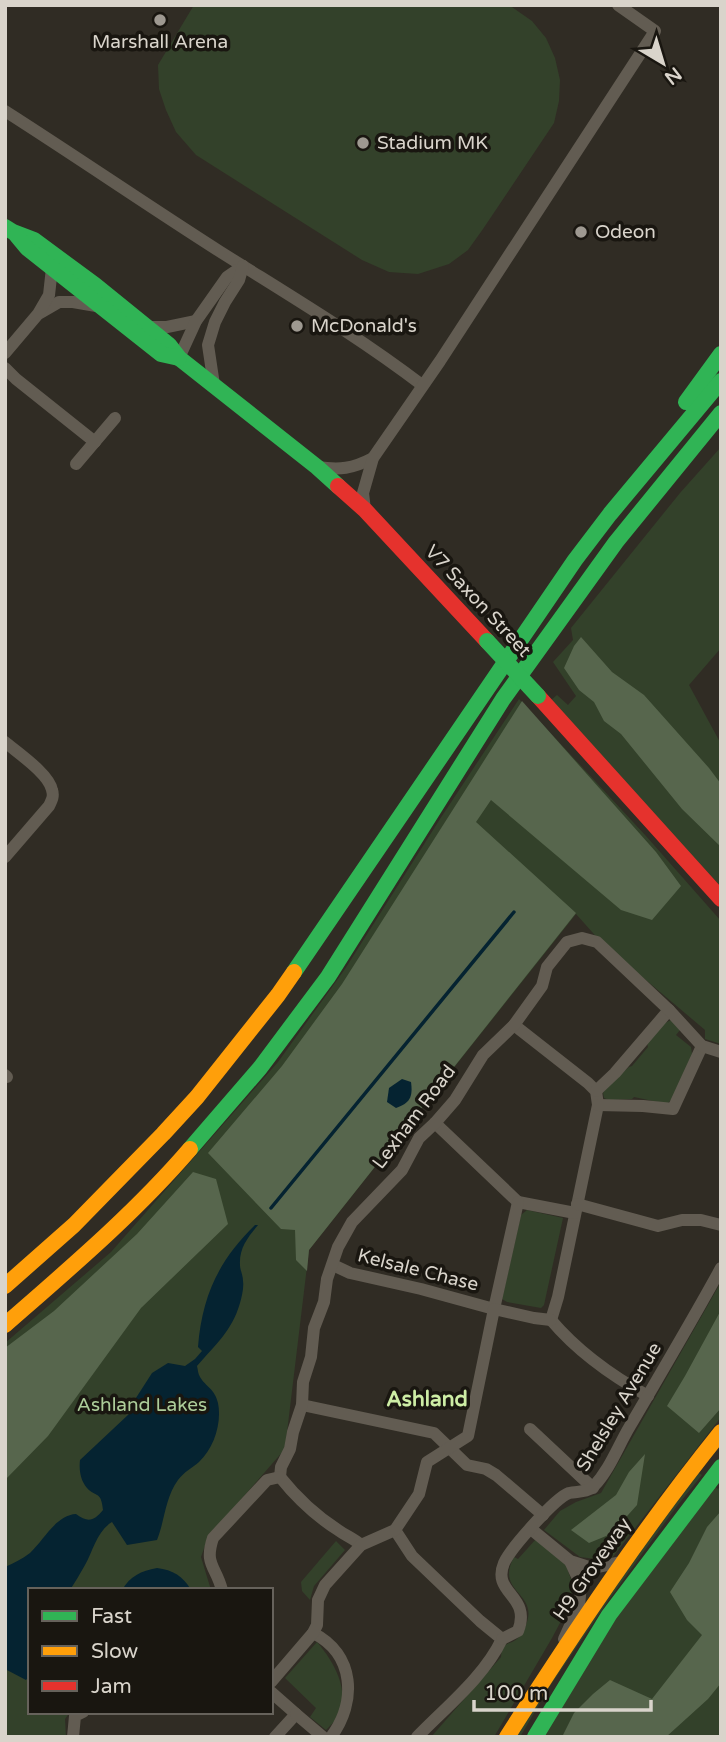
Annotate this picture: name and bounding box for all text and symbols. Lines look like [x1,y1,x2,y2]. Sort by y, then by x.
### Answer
marker: Marshall Arena [152,12,168,28]
north arrow [628,28,698,98]
place label: Marshall Arena [92,31,228,53]
text: N [660,62,686,89]
place label: Stadium MK [377,132,488,154]
marker: Stadium MK [355,135,371,151]
place label: Odeon [595,221,656,243]
marker: Odeon [573,224,589,240]
place label: McDonald's [311,315,417,337]
marker: McDonald's [289,318,305,334]
street label: V7 Saxon Street [421,541,535,661]
street label: Lexham Road [368,1061,460,1173]
street label: Kelsale Chase [355,1244,481,1296]
street label: Shelsley Avenue [572,1339,666,1475]
district label: Ashland [386,1387,468,1412]
park label: Ashland Lakes [77,1394,207,1416]
street label: H9 Groveway [548,1513,636,1625]
legend [28,1588,273,1714]
text: Fast [91,1604,132,1629]
text: Slow [91,1639,139,1664]
scale bar [474,1668,651,1712]
text: Jam [91,1674,132,1699]
text: 100 m [484,1681,548,1706]

